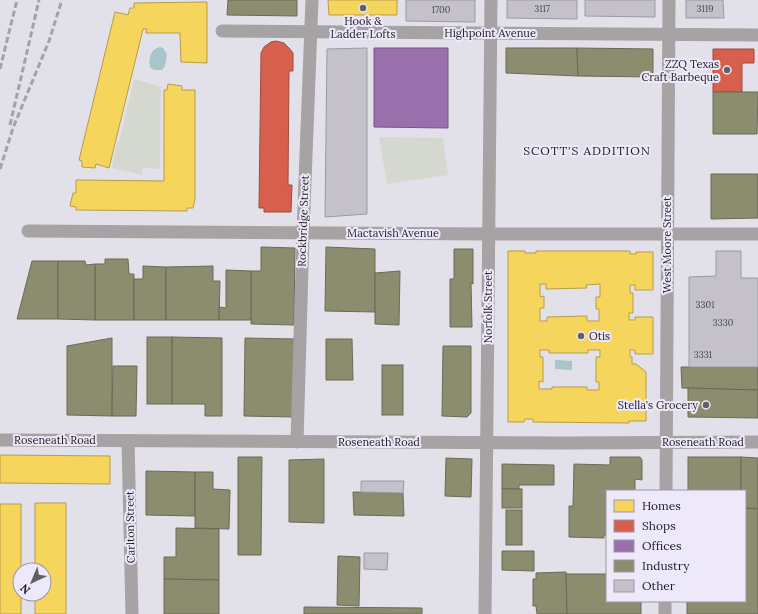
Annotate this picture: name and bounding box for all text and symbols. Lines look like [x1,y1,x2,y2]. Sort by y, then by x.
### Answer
marker: Hook & Ladder Lofts [358,3,368,13]
house number: 3117 [534,3,550,14]
house number: 3119 [697,3,713,14]
house number: 1700 [432,4,451,15]
place label: Hook & Ladder Lofts [331,14,396,41]
street label: Highpoint Avenue [444,26,536,40]
place label: ZZQ Texas Craft Barbeque [642,57,719,84]
marker: ZZQ Texas Craft Barbeque [722,65,732,75]
district label: SCOTT'S ADDITION [523,143,651,158]
street label: Rockbridge Street [294,174,312,267]
street label: West Moore Street [660,196,674,293]
street label: Mactavish Avenue [347,226,439,240]
street label: Norfolk Street [481,270,495,343]
house number: 3301 [696,299,714,310]
house number: 3330 [713,317,734,328]
place label: Otis [589,329,610,343]
marker: Otis [576,331,586,341]
house number: 3331 [694,349,712,360]
place label: Stella's Grocery [618,398,698,412]
marker: Stella's Grocery [701,400,711,410]
street label: Roseneath Road [14,433,96,447]
street label: Roseneath Road [338,435,420,449]
street label: Roseneath Road [662,435,744,449]
street label: Carlton Street [122,490,138,563]
legend [606,490,746,602]
text: Homes [642,498,681,513]
text: Shops [642,518,676,533]
text: Offices [642,538,682,553]
text: Industry [642,558,690,573]
north arrow [12,562,52,602]
text: Other [642,578,676,593]
text: N [17,581,33,597]

